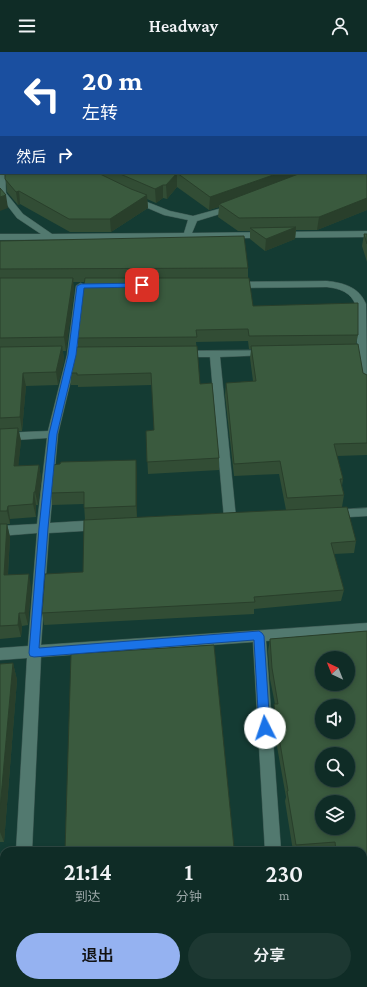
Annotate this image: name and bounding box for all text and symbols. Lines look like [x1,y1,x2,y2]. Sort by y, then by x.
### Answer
icon: menu [16,15,38,37]
icon: person [329,15,351,37]
text: Headway [149,16,218,36]
text: 20 m [82,65,142,96]
icon: left [16,68,68,120]
text: 左转 [82,103,118,123]
icon: right [54,144,76,166]
text: 然后 [16,149,46,165]
pin [125,268,159,302]
icon: arrive [131,274,153,296]
north arrow [315,651,355,691]
map controls [315,651,355,835]
button: sound [315,699,355,739]
position arrow [244,707,286,749]
button: search [315,747,355,787]
button: layers [315,795,355,835]
text: 21:14 [64,858,112,885]
text: 1 [184,858,193,885]
text: 230 [266,860,303,887]
text: m [279,888,290,903]
text: 到达 [75,889,101,904]
text: 分钟 [176,889,202,904]
button: 退出 [16,933,180,979]
button: 分享 [188,933,351,979]

